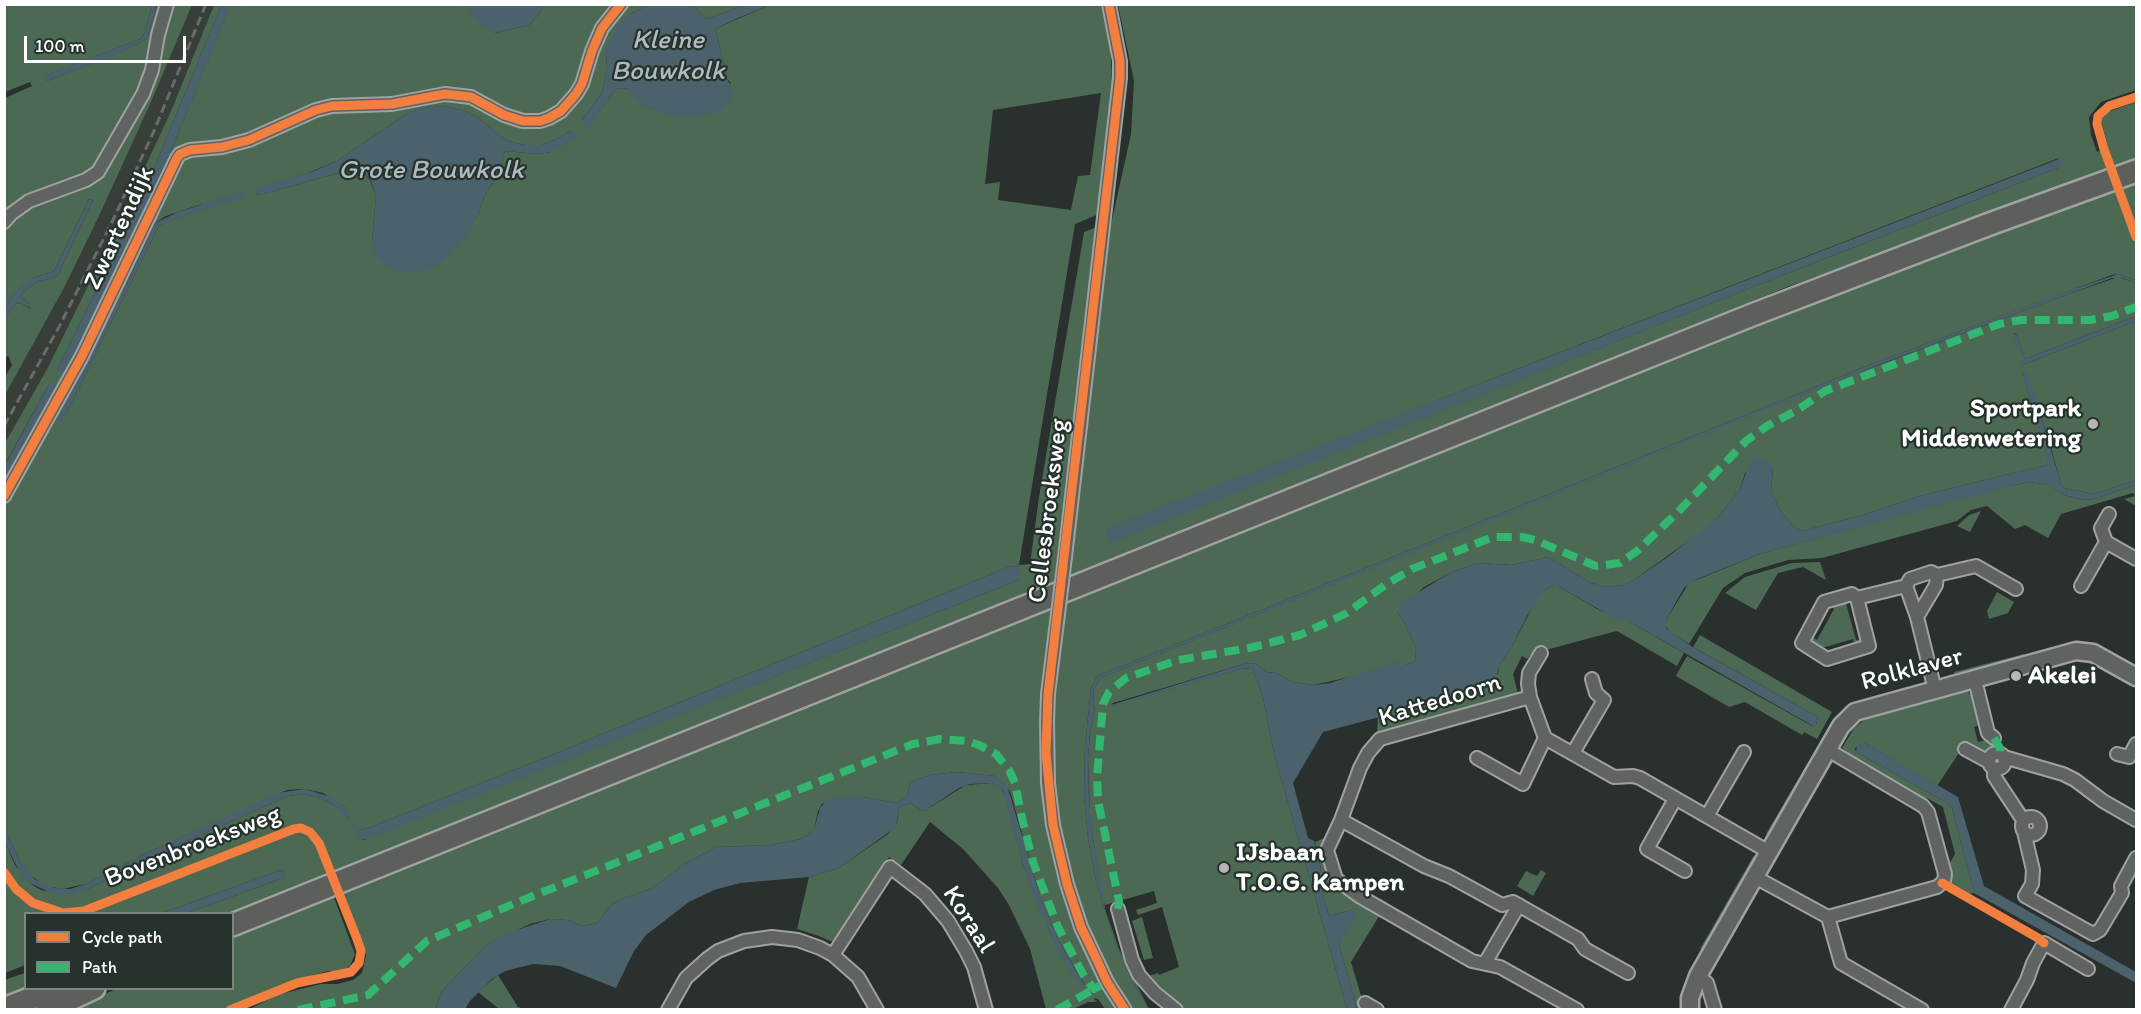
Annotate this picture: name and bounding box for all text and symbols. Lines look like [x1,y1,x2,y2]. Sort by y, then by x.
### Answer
scale bar [27,24,189,62]
water label: Kleine Bouwkolk [611,25,725,88]
text: 100 m [35,35,85,57]
water label: Grote Bouwkolk [338,155,524,187]
street label: Zwartendijk [78,161,162,295]
place label: Sportpark Middenwetering [1901,393,2081,454]
street label: Cellesbroeksweg [1022,417,1076,605]
marker: Sportpark Middenwetering [2086,417,2100,431]
street label: Rolklaver [1858,641,1966,699]
place label: Akelei [2028,660,2097,692]
street label: Kattedoorn [1375,668,1505,734]
marker: Akelei [2009,669,2023,683]
street label: Bovenbroeksweg [101,799,285,895]
place label: IJsbaan T.O.G. Kampen [1236,837,1404,898]
marker: IJsbaan T.O.G. Kampen [1217,861,1231,875]
street label: Koraal [935,881,1001,959]
legend [24,912,234,990]
text: Cycle path [82,926,162,948]
text: Path [82,956,117,978]

